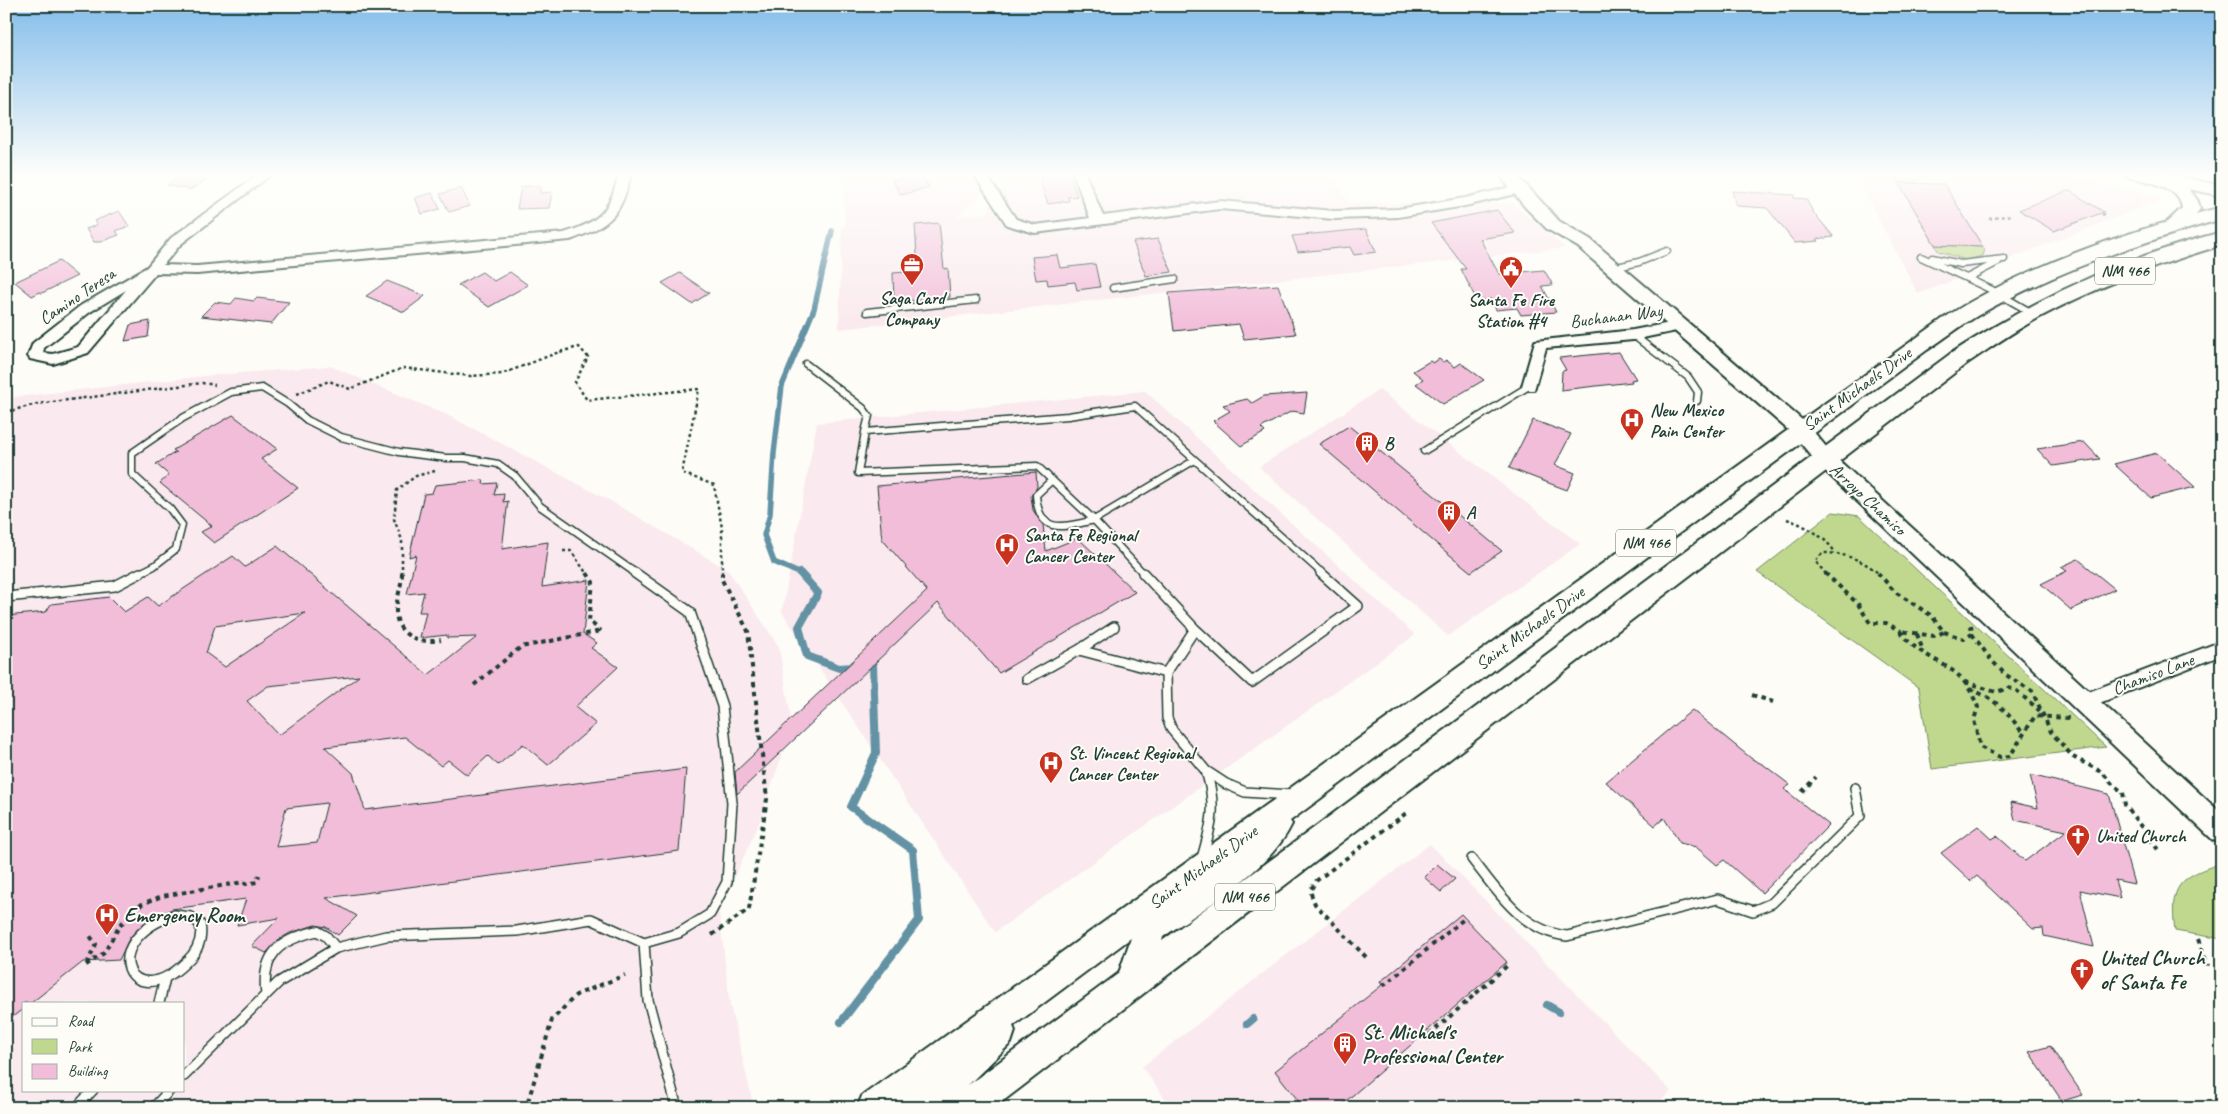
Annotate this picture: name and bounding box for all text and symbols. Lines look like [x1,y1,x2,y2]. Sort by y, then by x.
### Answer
office icon: Saga Card Company [899,252,925,286]
public building icon: Santa Fe Fire Station #4 [1498,255,1524,289]
road number: NM 466 [2095,258,2155,284]
street label: Camino Teresa [35,262,121,329]
place label: Saga Card Company [879,287,947,330]
place label: Santa Fe Fire Station #4 [1468,289,1556,332]
street label: Buchanan Way [1569,299,1665,333]
street label: Saint Michaels Drive [1798,341,1917,436]
place label: New Mexico Pain Center [1650,399,1726,442]
hospital icon: New Mexico Pain Center [1619,407,1645,441]
building icon: B [1354,430,1380,464]
place label: B [1384,432,1395,454]
street label: Arroyo Chamiso [1825,458,1912,541]
building icon: A [1436,499,1462,533]
place label: A [1466,501,1477,523]
place label: Santa Fe Regional Cancer Center [1024,524,1140,567]
road number: NM 466 [1616,530,1676,556]
hospital icon: Santa Fe Regional Cancer Center [994,532,1020,566]
street label: Saint Michaels Drive [1471,580,1590,675]
street label: Chamiso Lane [2109,648,2198,700]
place label: St. Vincent Regional Cancer Center [1068,742,1198,785]
hospital icon: St. Vincent Regional Cancer Center [1038,750,1064,784]
street label: Saint Michaels Drive [1144,819,1263,914]
church icon: United Church [2065,823,2091,857]
place label: United Church [2096,825,2187,847]
road number: NM 466 [1215,884,1275,910]
hospital icon: Emergency Room [94,902,120,936]
place label: Emergency Room [124,902,246,928]
place label: United Church of Santa Fe [2100,945,2206,995]
church icon: United Church of Santa Fe [2069,957,2095,991]
legend [22,1002,185,1092]
text: Road [68,1012,95,1031]
place label: St. Michael's Professional Center [1362,1019,1504,1069]
building icon: St. Michael's Professional Center [1332,1031,1358,1065]
text: Park [68,1038,93,1057]
text: Building [68,1062,108,1081]

